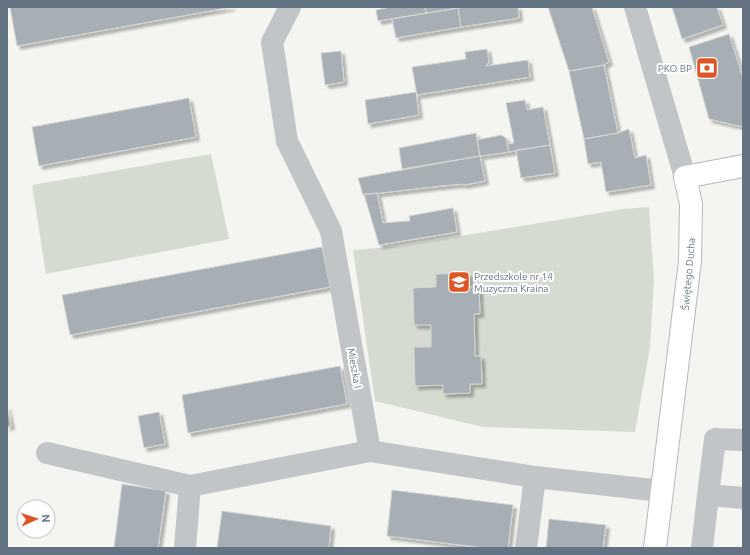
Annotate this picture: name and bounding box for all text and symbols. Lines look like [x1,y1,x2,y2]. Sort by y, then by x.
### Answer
bank icon: PKO BP [694,55,720,81]
place label: PKO BP [658,63,692,74]
street label: Świętego Ducha [679,237,697,311]
school or university icon: Przedszkole nr 14 Muzyczna Kraina [446,269,472,295]
place label: Przedszkole nr 14 Muzyczna Kraina [474,271,553,294]
street label: Mieszka I [346,347,363,389]
north arrow [16,499,56,539]
text: N [40,514,52,523]

